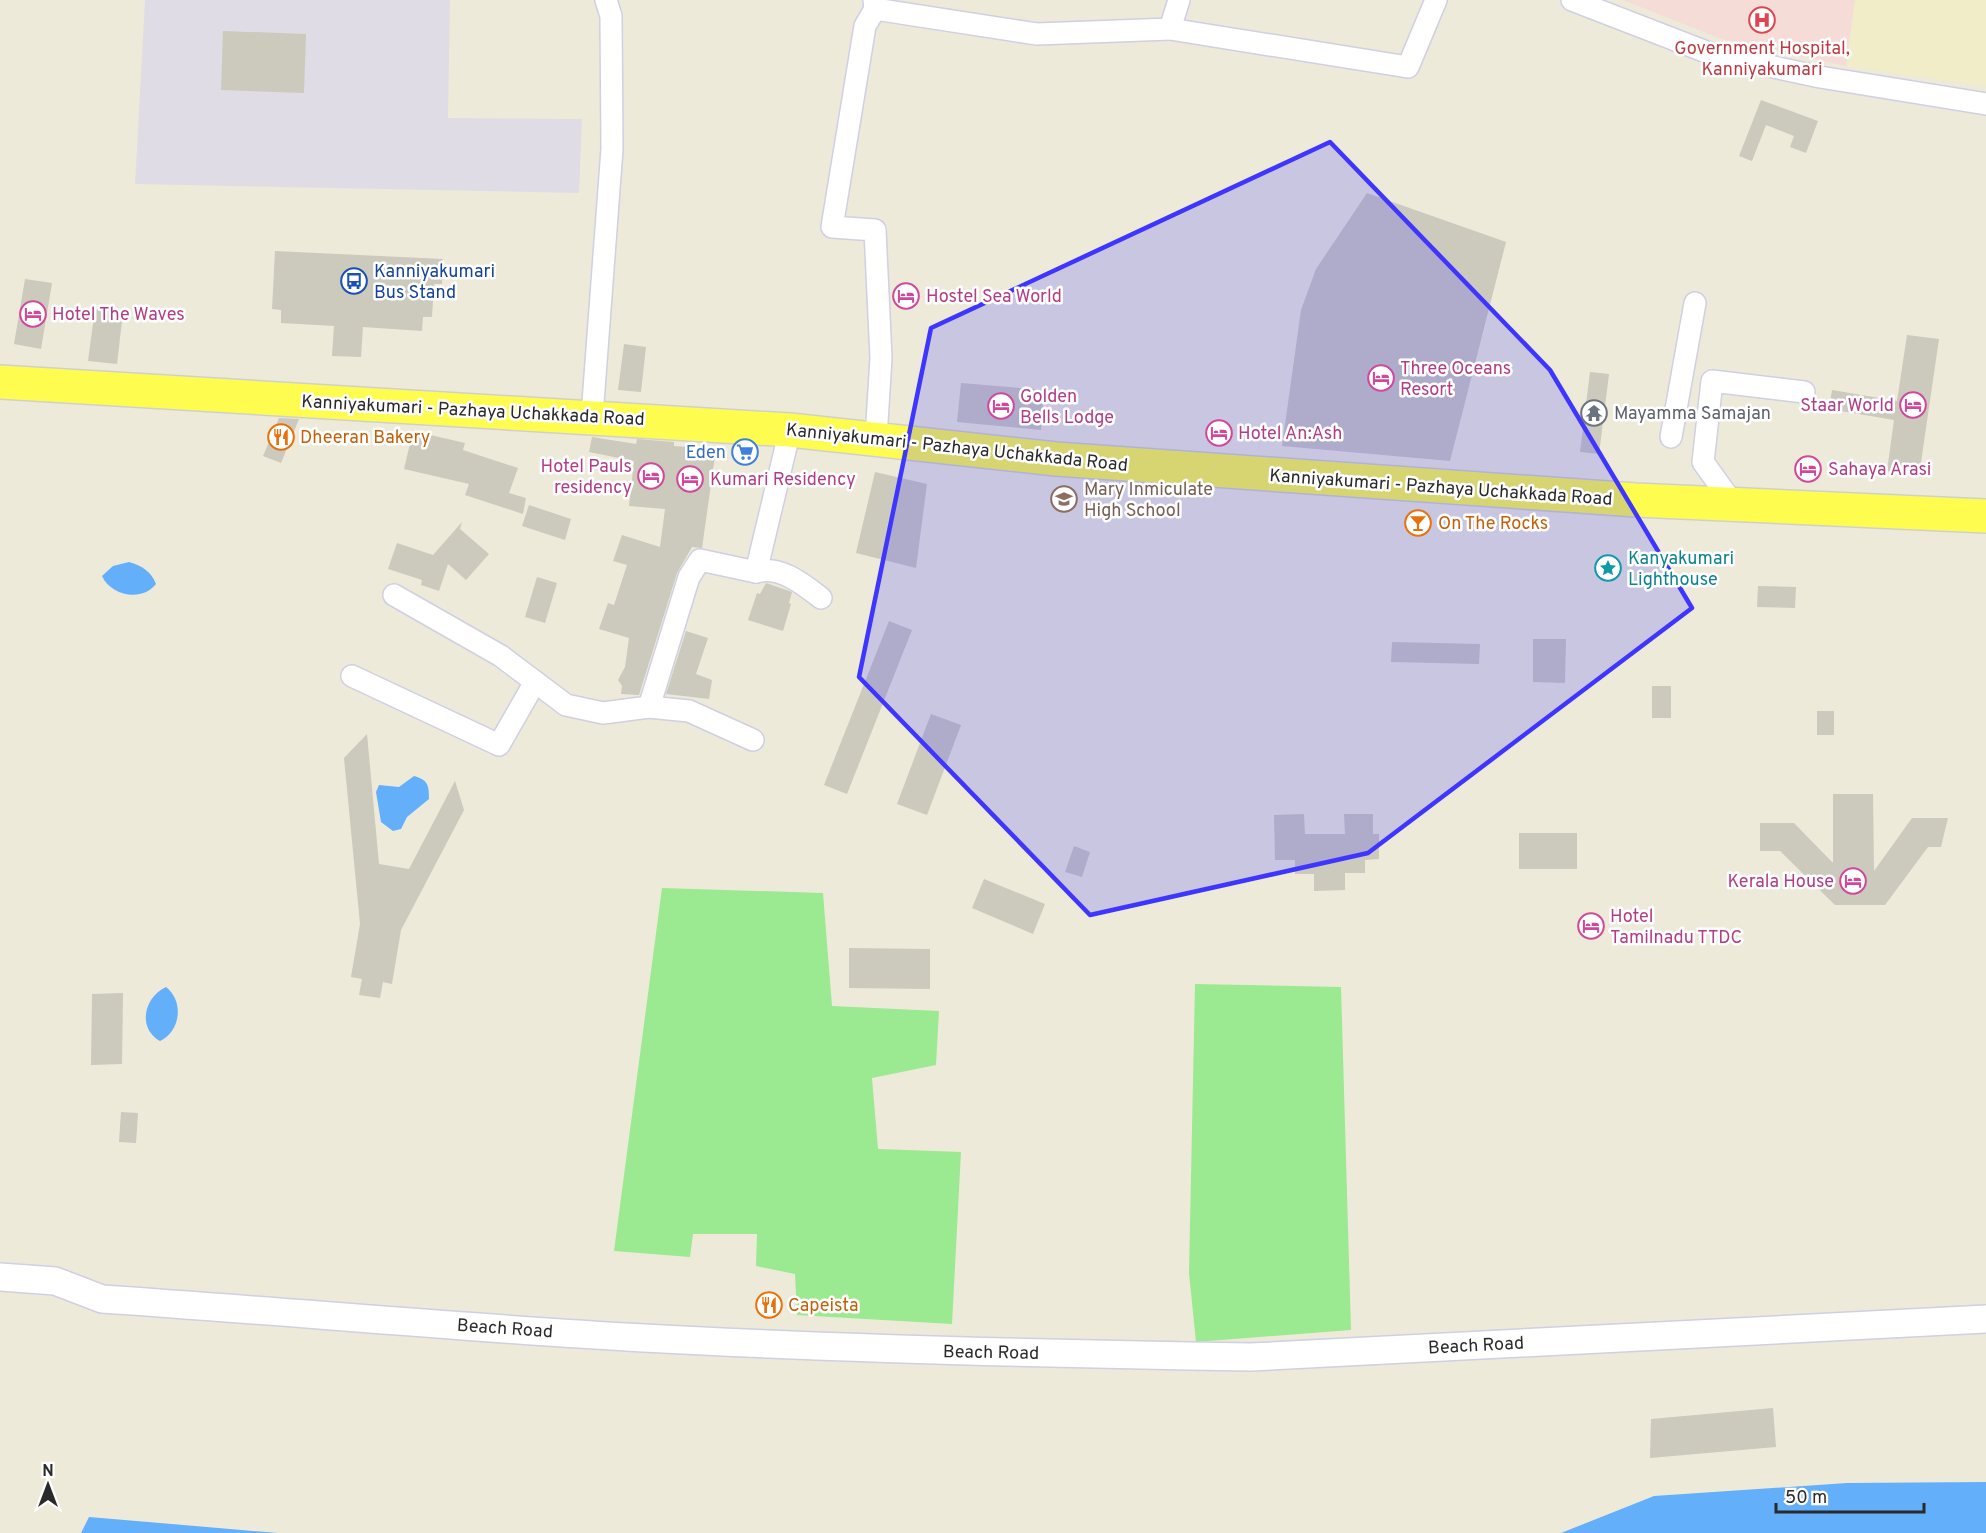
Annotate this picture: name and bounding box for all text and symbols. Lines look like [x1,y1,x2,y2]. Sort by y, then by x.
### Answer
hospital icon: Government Hospital, Kanniyakumari [1747,5,1777,35]
place label: Government Hospital, Kanniyakumari [1674,38,1850,82]
place label: Kanniyakumari Bus Stand [374,261,495,305]
bus stop icon: Kanniyakumari Bus Stand [339,266,369,296]
hotel icon: Hostel Sea World [891,281,921,311]
place label: Hostel Sea World [926,286,1062,309]
hotel icon: Hotel The Waves [18,299,48,329]
place label: Hotel The Waves [52,304,185,327]
place label: Three Oceans Resort [1400,358,1511,402]
hotel icon: Three Oceans Resort [1366,363,1396,393]
place label: Golden Bells Lodge [1020,386,1114,430]
hotel icon: Staar World [1898,390,1928,420]
street label: Kanniyakumari - Pazhaya Uchakkada Road [301,391,645,432]
hotel icon: Golden Bells Lodge [986,391,1016,421]
place label: Staar World [1800,395,1894,418]
temple icon: Mayamma Samajan [1579,398,1609,428]
place label: Mayamma Samajan [1614,403,1771,426]
hotel icon: Hotel An:Ash [1204,418,1234,448]
street label: Kanniyakumari - Pazhaya Uchakkada Road [785,419,1129,478]
restaurant icon: Dheeran Bakery [266,422,296,452]
place label: Hotel An:Ash [1238,423,1342,446]
place label: Dheeran Bakery [300,427,430,450]
supermarket icon: Eden [730,437,760,467]
place label: Eden [686,442,726,465]
hotel icon: Sahaya Arasi [1793,454,1823,484]
place label: Hotel Pauls residency [541,456,632,500]
place label: Sahaya Arasi [1828,459,1931,482]
hotel icon: Hotel Pauls residency [636,461,666,491]
hotel icon: Kumari Residency [675,464,705,494]
street label: Kanniyakumari - Pazhaya Uchakkada Road [1269,465,1613,512]
place label: Kumari Residency [710,469,856,492]
place label: Mary Inmiculate High School [1084,479,1213,523]
school or university icon: Mary Inmiculate High School [1049,484,1079,514]
bar icon: On The Rocks [1403,508,1433,538]
place label: On The Rocks [1438,513,1548,536]
place label: Kanyakumari Lighthouse [1628,548,1734,592]
place icon: Kanyakumari Lighthouse [1593,553,1623,583]
hotel icon: Kerala House [1838,866,1868,896]
place label: Kerala House [1727,871,1834,894]
place label: Hotel Tamilnadu TTDC [1610,906,1742,950]
hotel icon: Hotel Tamilnadu TTDC [1576,911,1606,941]
restaurant icon: Capeista [754,1290,784,1320]
place label: Capeista [788,1295,858,1318]
street label: Beach Road [456,1315,554,1344]
street label: Beach Road [1427,1332,1525,1361]
street label: Beach Road [943,1341,1039,1366]
north arrow [18,1455,78,1515]
text: N [42,1462,54,1482]
scale bar [1776,1476,1924,1514]
text: 50 m [1785,1487,1827,1510]

